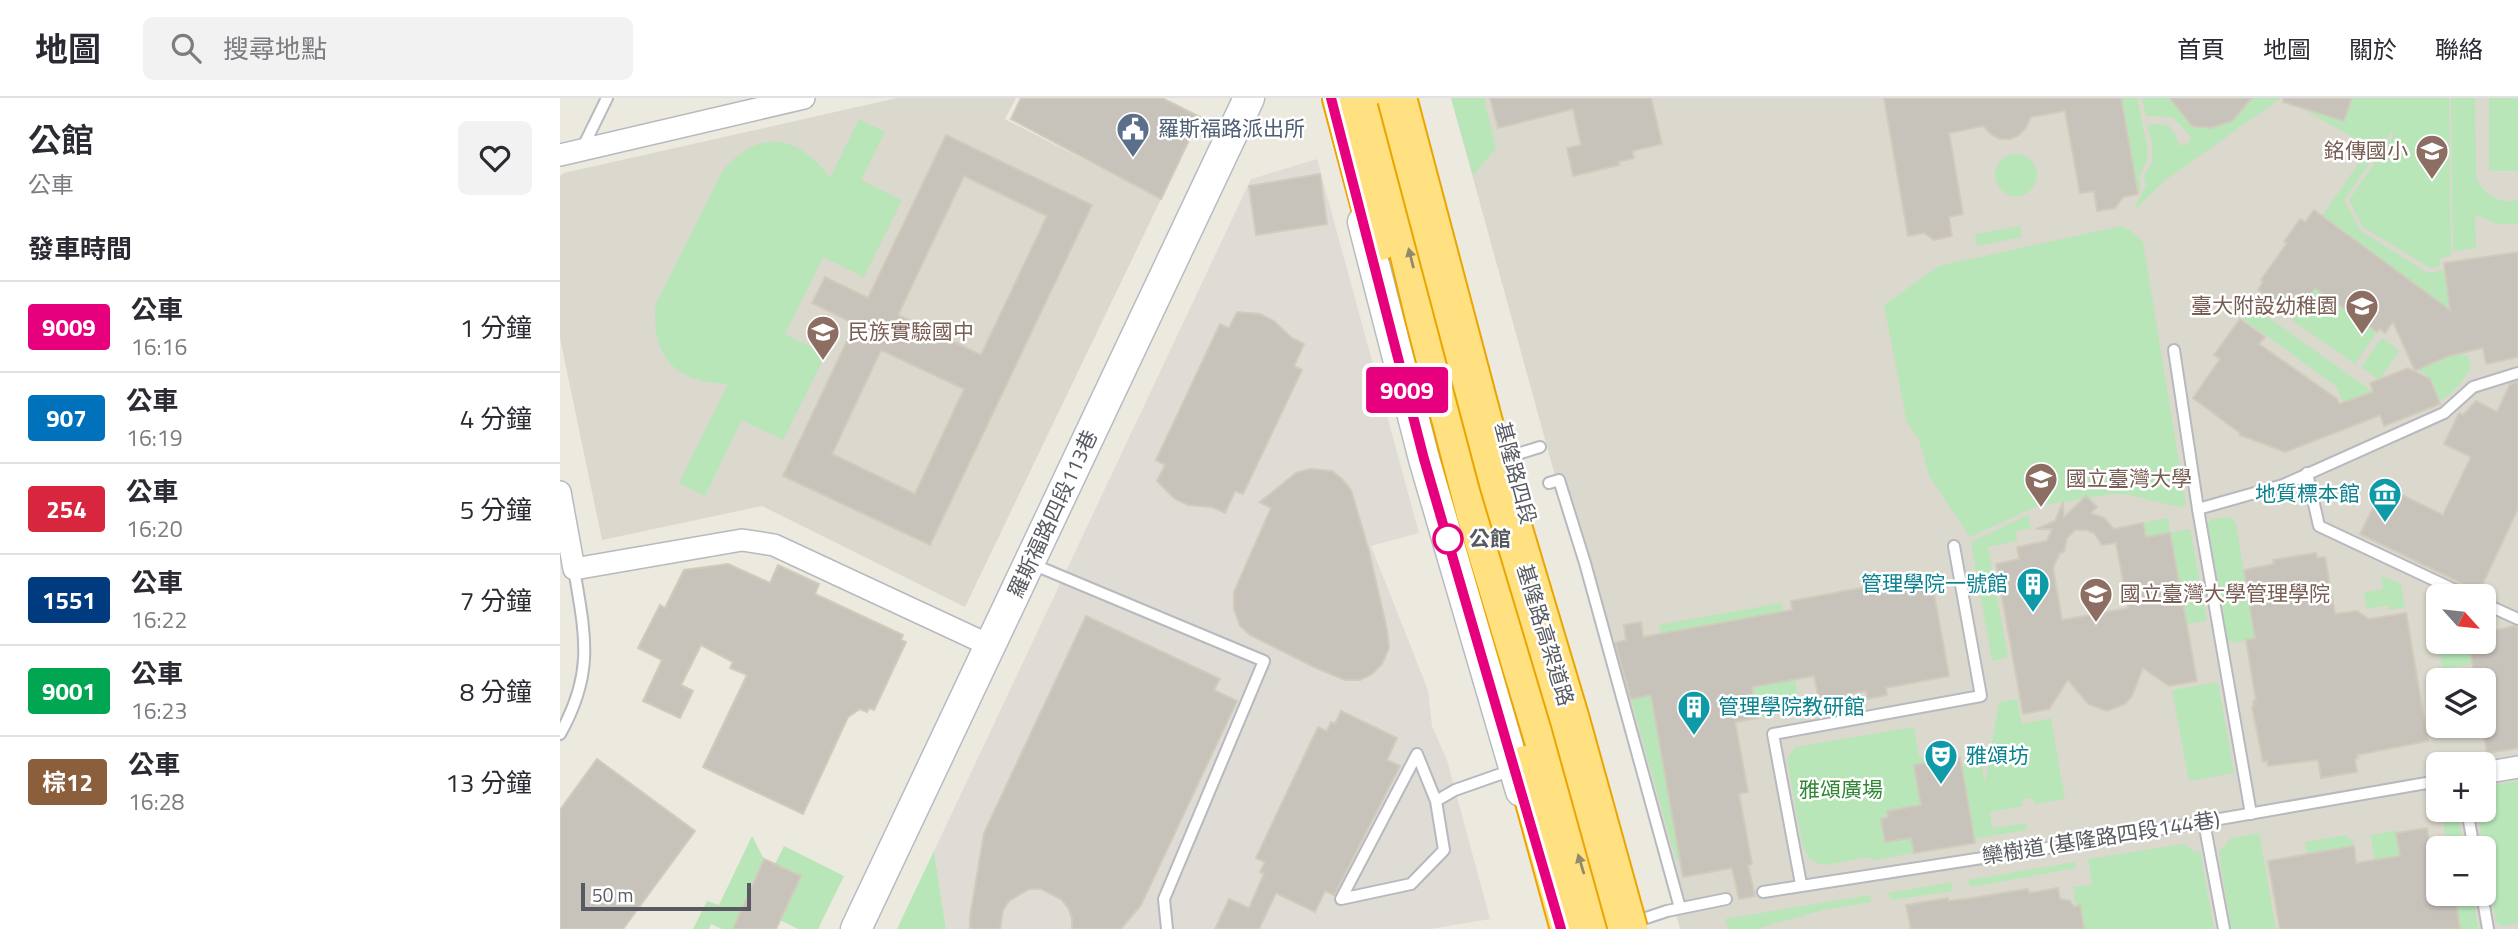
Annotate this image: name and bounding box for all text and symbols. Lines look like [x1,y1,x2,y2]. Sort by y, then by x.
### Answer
search box [143,17,633,80]
text: 地圖 [35,24,101,74]
icon: search [167,29,205,67]
text: 搜尋地點 [223,29,327,68]
text: 首頁 [2177,31,2225,67]
text: 地圖 [2263,31,2311,67]
text: 關於 [2349,31,2397,67]
text: 聯絡 [2435,31,2483,67]
public building icon: 羅斯福路派出所 [1114,110,1152,159]
place label: 羅斯福路派出所 [1158,112,1305,144]
text: 公館 [28,115,94,165]
button: heart [458,121,532,195]
school or university icon: 銘傳國小 [2413,132,2451,181]
place label: 銘傳國小 [2324,134,2408,166]
text: 公車 [28,167,74,202]
text: 發車時間 [28,229,132,268]
one-way arrow [1405,247,1416,269]
school or university icon: 臺大附設幼稚園 [2343,287,2381,336]
place label: 臺大附設幼稚園 [2191,289,2338,321]
text: 公車 [131,290,183,329]
text: 1 分鐘 [460,308,532,347]
text: 9009 [42,309,96,345]
school or university icon: 民族實驗國中 [804,313,842,362]
place label: 民族實驗國中 [848,315,974,347]
text: 16:16 [131,329,187,364]
line badge: 9009 [1358,367,1456,413]
text: 9009 [1380,372,1434,408]
text: 公車 [126,381,178,420]
text: 4 分鐘 [460,399,532,438]
text: 907 [46,400,87,436]
street label: 基隆路四段 [1487,418,1545,528]
text: 16:19 [126,420,183,455]
street label: 羅斯福路四段113巷 [999,424,1105,603]
school or university icon: 國立臺灣大學 [2022,460,2060,509]
place label: 國立臺灣大學 [2066,462,2192,494]
text: 公車 [126,472,178,511]
museum icon: 地質標本館 [2366,475,2404,524]
place label: 地質標本館 [2255,477,2360,509]
text: 5 分鐘 [460,490,532,529]
text: 254 [46,491,87,527]
text: 16:20 [126,511,183,546]
place label: 公館 [1469,522,1511,554]
marker: 公館 [1433,524,1463,554]
street label: 基隆路高架道路 [1509,560,1583,710]
text: 公車 [131,563,183,602]
building icon: 管理學院一號館 [2014,565,2052,614]
place label: 管理學院一號館 [1861,567,2008,599]
school or university icon: 國立臺灣大學管理學院 [2077,575,2115,624]
place label: 國立臺灣大學管理學院 [2120,577,2330,609]
text: 7 分鐘 [460,581,532,620]
text: 1551 [42,582,96,618]
north arrow [2426,584,2496,654]
map controls [2426,584,2496,906]
text: 16:22 [131,602,187,637]
text: 公車 [131,654,183,693]
button: layers [2426,668,2496,738]
text: 8 分鐘 [460,672,532,711]
text: 9001 [42,673,96,709]
building icon: 管理學院教研館 [1675,688,1713,737]
place label: 管理學院教研館 [1718,690,1865,722]
text: 16:23 [131,693,187,728]
theatre icon: 雅頌坊 [1922,737,1960,786]
place label: 雅頌坊 [1966,739,2029,771]
text: 公車 [128,745,180,784]
button: + [2426,752,2496,822]
text: 13 分鐘 [445,763,532,802]
text: 棕12 [42,764,93,800]
park label: 雅頌廣場 [1799,773,1883,805]
text: 16:28 [128,784,184,819]
street label: 欒樹道 (基隆路四段144巷) [1980,802,2222,872]
button: − [2426,836,2496,906]
one-way arrow [1576,853,1586,874]
scale bar [581,880,751,912]
text: 50 m [592,880,633,909]

